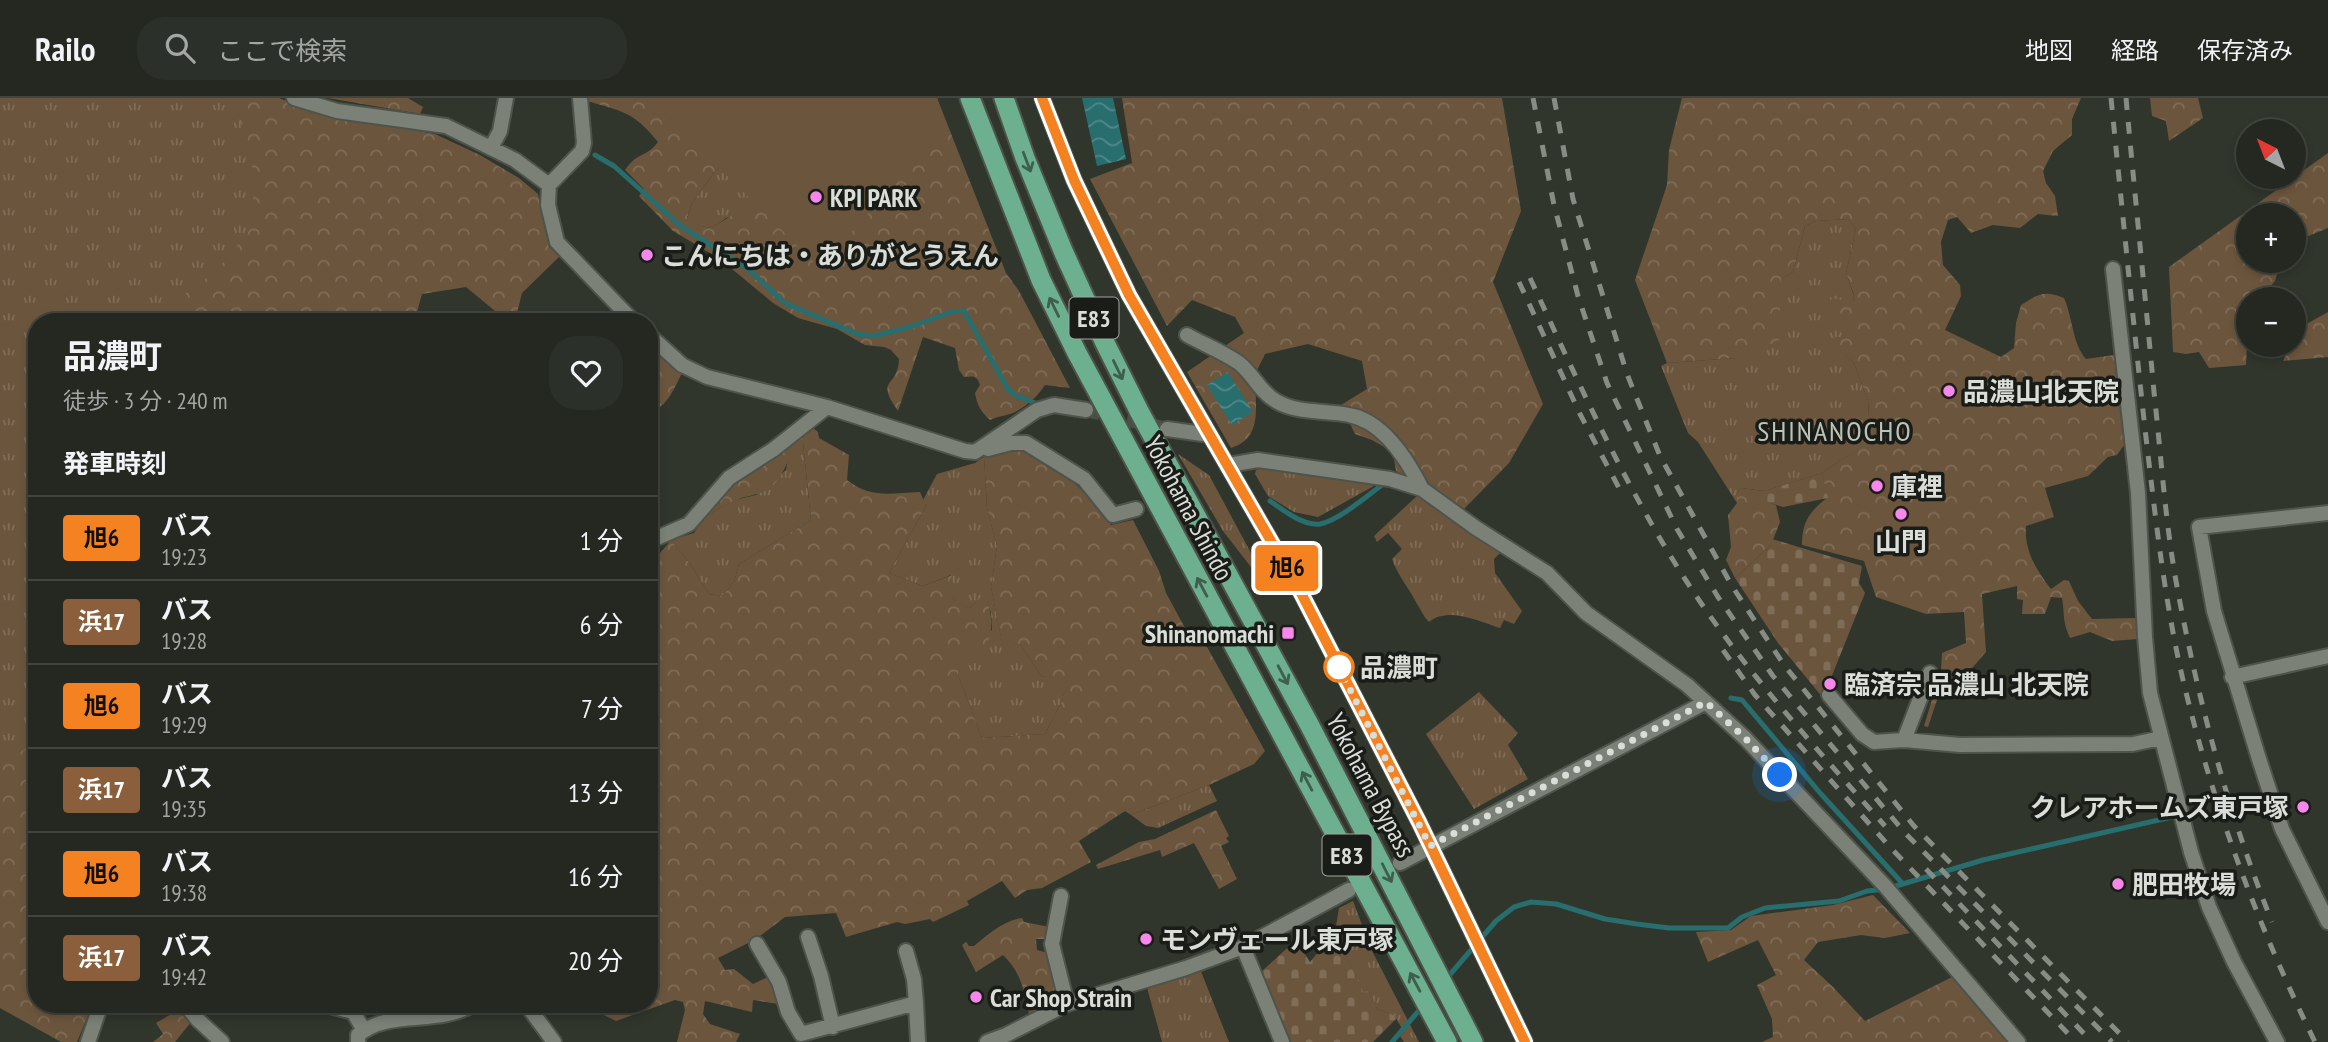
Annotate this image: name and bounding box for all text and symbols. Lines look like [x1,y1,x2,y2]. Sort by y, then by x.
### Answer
search box [137,17,627,80]
text: Railo [35,27,95,70]
icon: search [161,29,199,67]
text: ここで検索 [217,34,347,67]
text: 地図 [2025,35,2073,66]
text: 経路 [2111,35,2159,66]
text: 保存済み [2197,35,2293,66]
north arrow [2236,119,2306,189]
map controls [2236,119,2306,357]
one-way arrow [1021,151,1034,173]
place label: KPI PARK [830,181,918,214]
marker: KPI PARK [808,189,824,205]
button: + [2236,203,2306,273]
place label: こんにちは・ありがとうえん [661,239,999,272]
marker: こんにちは・ありがとうえん [639,247,655,263]
button: − [2236,287,2306,357]
one-way arrow [1047,297,1061,318]
road number: E83 [1070,298,1118,338]
text: 品濃町 [63,334,162,377]
button: heart [549,336,623,410]
one-way arrow [1112,360,1126,380]
place label: 品濃山北天院 [1963,375,2119,408]
marker: 品濃山北天院 [1941,383,1957,399]
text: 徒歩 · 3 分 · 240 m [63,386,227,415]
district label: SHINANOCHO [1757,412,1913,449]
street label: Yokohama Shindo [1137,430,1241,586]
text: 発車時刻 [63,447,167,480]
place label: 庫裡 [1891,470,1943,503]
marker: 庫裡 [1869,478,1885,494]
marker: 山門 [1893,506,1909,522]
text: バス [161,509,213,542]
text: 旭6 [84,522,119,553]
text: 1 分 [580,524,623,557]
place label: 山門 [1875,525,1927,558]
text: 19:23 [161,542,207,571]
line badge: 旭6 [1256,545,1318,591]
text: 旭6 [1269,552,1305,583]
one-way arrow [1195,577,1208,598]
text: バス [161,593,213,626]
text: 浜17 [78,606,125,637]
text: 6 分 [580,608,623,641]
place label: Shinanomachi [1145,617,1274,650]
marker: Shinanomachi [1280,625,1296,641]
text: 19:28 [161,626,207,655]
place label: 品濃町 [1360,651,1438,684]
marker: 品濃町 [1324,652,1354,682]
one-way arrow [1277,664,1291,685]
place label: 臨済宗 品濃山 北天院 [1844,668,2089,701]
marker: 臨済宗 品濃山 北天院 [1822,676,1838,692]
text: バス [161,677,213,710]
text: 旭6 [84,690,119,721]
text: 7 分 [581,692,623,725]
street label: Yokohama Bypass [1319,707,1423,863]
text: 19:29 [161,710,207,739]
your location [1762,757,1797,792]
text: バス [161,761,213,794]
one-way arrow [1300,772,1314,792]
text: 浜17 [78,774,125,805]
text: 13 分 [568,776,623,809]
place label: クレアホームズ東戸塚 [2030,791,2289,824]
text: 19:35 [161,794,207,823]
marker: クレアホームズ東戸塚 [2295,799,2311,815]
road number: E83 [1322,834,1372,876]
text: バス [161,845,213,878]
text: 旭6 [84,858,119,889]
text: 16 分 [568,860,623,893]
one-way arrow [1381,862,1395,883]
place label: 肥田牧場 [2132,868,2236,901]
marker: 肥田牧場 [2110,876,2126,892]
text: 19:38 [161,878,207,907]
place label: モンヴェール東戸塚 [1160,923,1394,956]
text: バス [161,929,213,962]
marker: モンヴェール東戸塚 [1138,931,1154,947]
text: 浜17 [78,942,125,973]
text: 20 分 [568,944,623,977]
text: 19:42 [161,962,207,991]
one-way arrow [1408,972,1422,992]
place label: Car Shop Strain [990,981,1132,1014]
marker: Car Shop Strain [968,989,984,1005]

